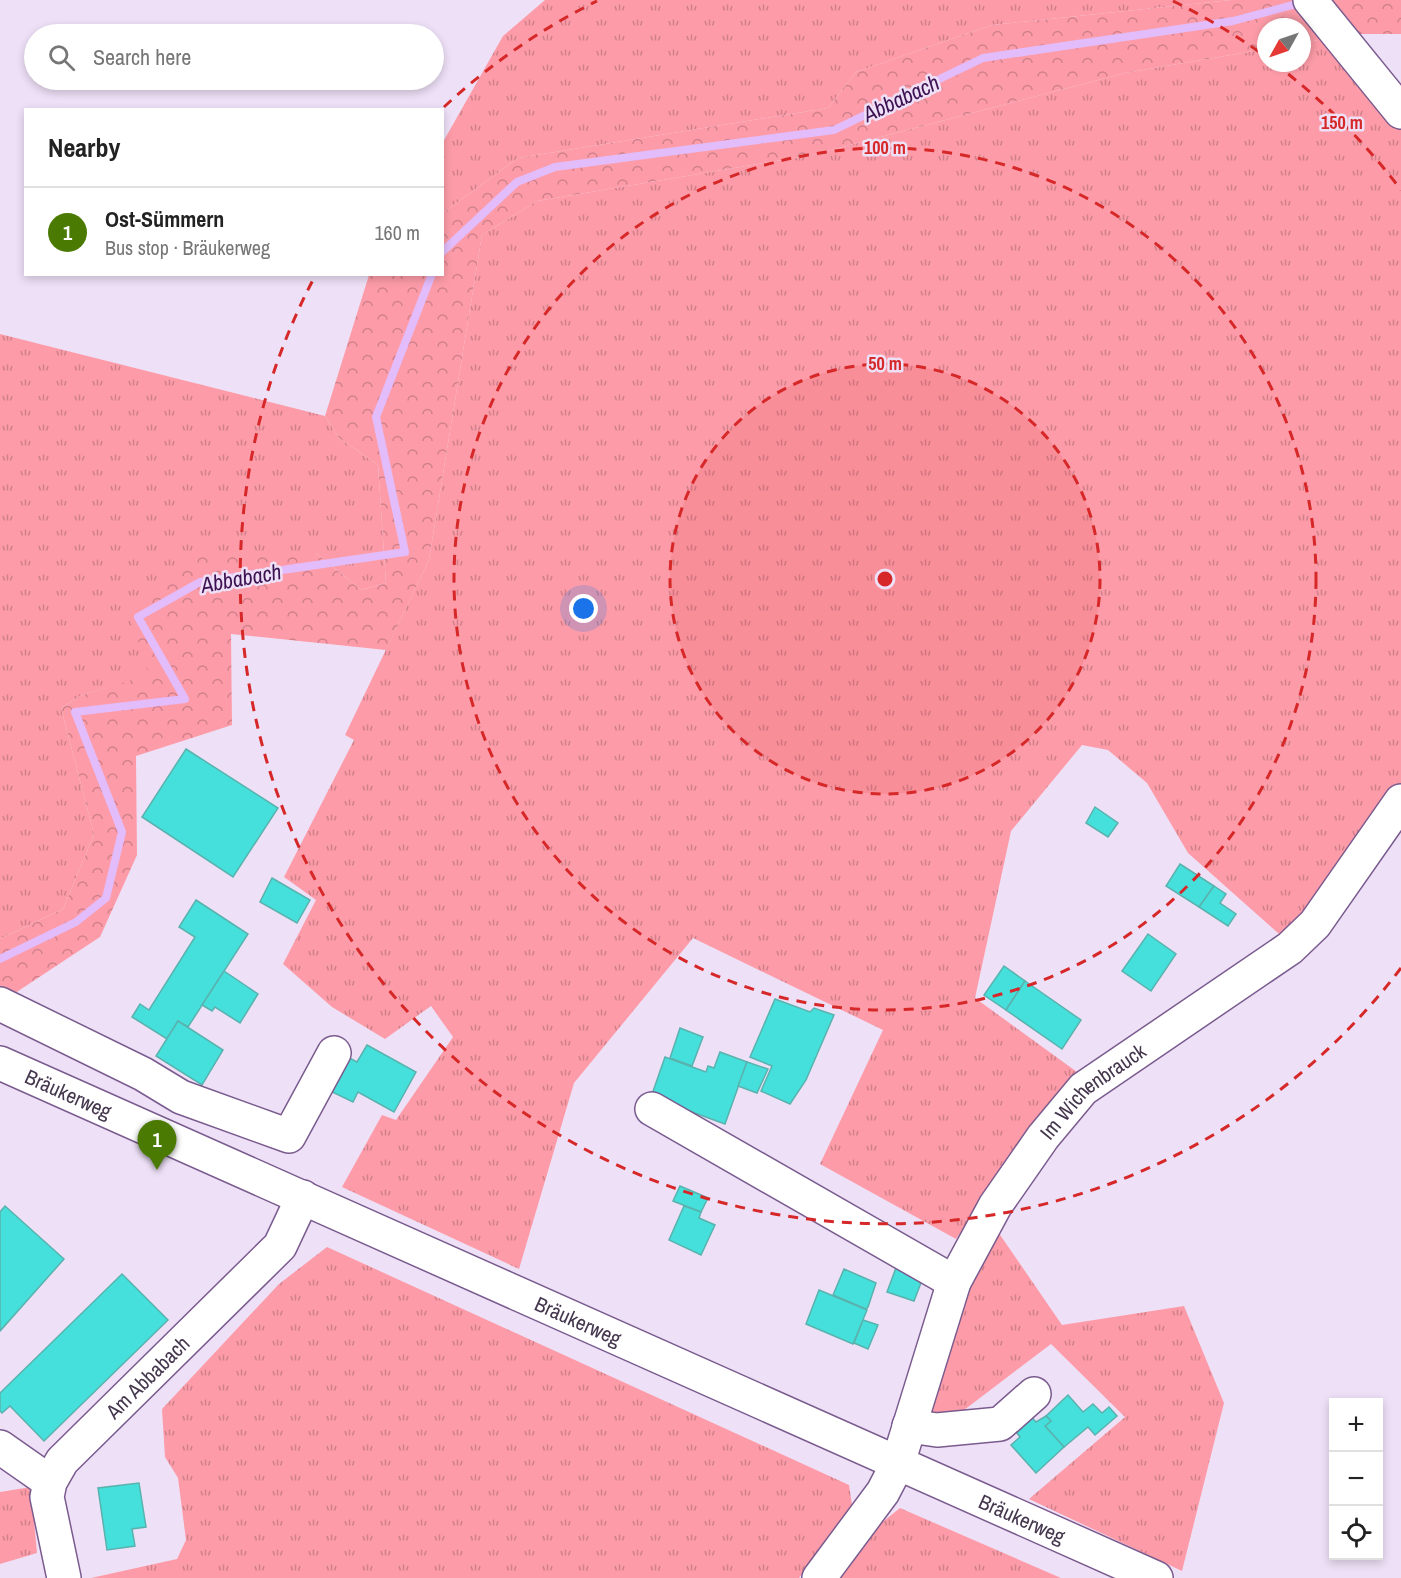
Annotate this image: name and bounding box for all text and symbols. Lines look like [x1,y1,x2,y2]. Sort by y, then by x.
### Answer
north arrow [1257,18,1311,72]
search box [24,24,444,90]
icon: search [45,41,78,74]
text: Search here [93,42,191,72]
water label: Abbabach [857,67,944,129]
text: 150 m [1321,110,1363,135]
text: Nearby [48,130,120,165]
text: 100 m [864,135,906,160]
text: Ost-Sümmern [105,204,224,234]
text: 1 [63,219,72,246]
text: 160 m [374,219,420,246]
text: Bus stop · Bräukerweg [105,234,270,261]
text: 50 m [868,351,902,376]
water label: Abbabach [197,556,284,600]
centre of rings [875,569,895,589]
your location [569,594,598,623]
street label: Im Wichenbrauck [1033,1036,1152,1145]
street label: Bräukerweg [21,1062,117,1126]
pin: 1 [138,1120,176,1170]
street label: Bräukerweg [530,1289,626,1353]
street label: Am Abbabach [98,1329,196,1426]
map controls [1329,1398,1383,1560]
button: + [1329,1398,1383,1452]
button: − [1329,1452,1383,1506]
street label: Bräukerweg [974,1486,1070,1550]
button: locate [1329,1506,1383,1560]

